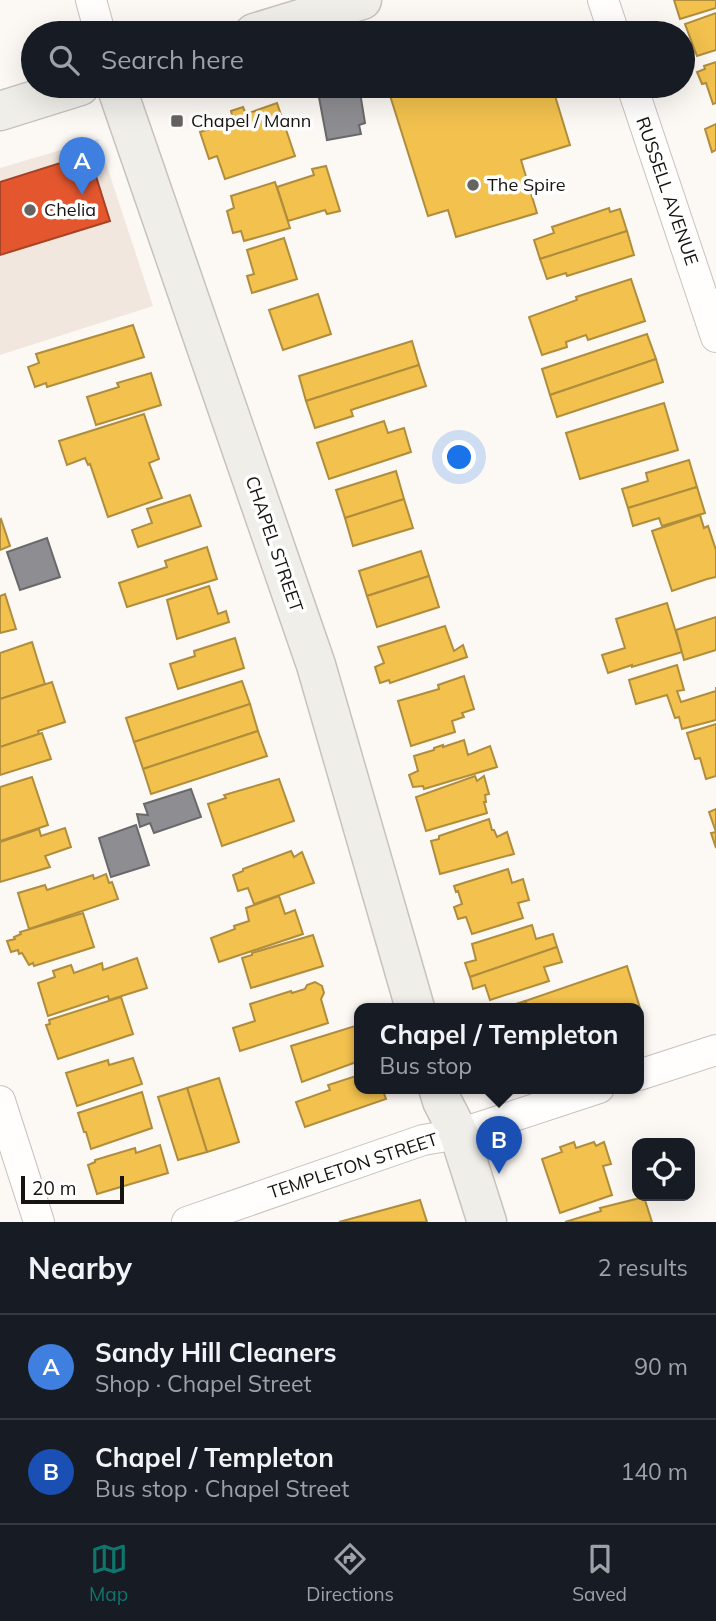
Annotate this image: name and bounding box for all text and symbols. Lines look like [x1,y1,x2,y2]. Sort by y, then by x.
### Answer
search box [21,21,695,98]
icon: search [45,41,83,79]
text: Search here [101,43,244,76]
place label: Chapel / Mann [191,109,311,132]
marker: Chapel / Mann [169,113,185,129]
street label: RUSSELL AVENUE [631,114,704,268]
pin: A [59,137,105,195]
place label: The Spire [487,173,565,196]
marker: The Spire [465,177,481,193]
place label: Chelia [44,198,96,221]
marker: Chelia [22,202,38,218]
your location [442,440,476,474]
street label: CHAPEL STREET [240,473,309,615]
popup [354,1003,644,1094]
text: Chapel / Templeton [380,1018,618,1051]
text: Bus stop [380,1051,472,1080]
pin: B [476,1116,522,1174]
street label: TEMPLETON STREET [265,1127,441,1204]
map controls [632,1138,695,1201]
button: locate [632,1138,695,1201]
scale bar [21,1173,124,1205]
text: 20 m [32,1176,76,1200]
text: Nearby [28,1249,132,1287]
text: 2 results [598,1253,688,1282]
text: Sandy Hill Cleaners [95,1336,337,1369]
text: A [42,1352,60,1381]
text: 90 m [634,1352,688,1381]
text: Shop · Chapel Street [95,1369,311,1398]
text: Chapel / Templeton [95,1441,334,1474]
text: B [43,1457,59,1486]
text: 140 m [620,1457,688,1486]
text: Bus stop · Chapel Street [95,1474,349,1503]
tab: Map [89,1540,128,1606]
tab: Directions [306,1540,394,1606]
tab: Saved [572,1540,627,1606]

